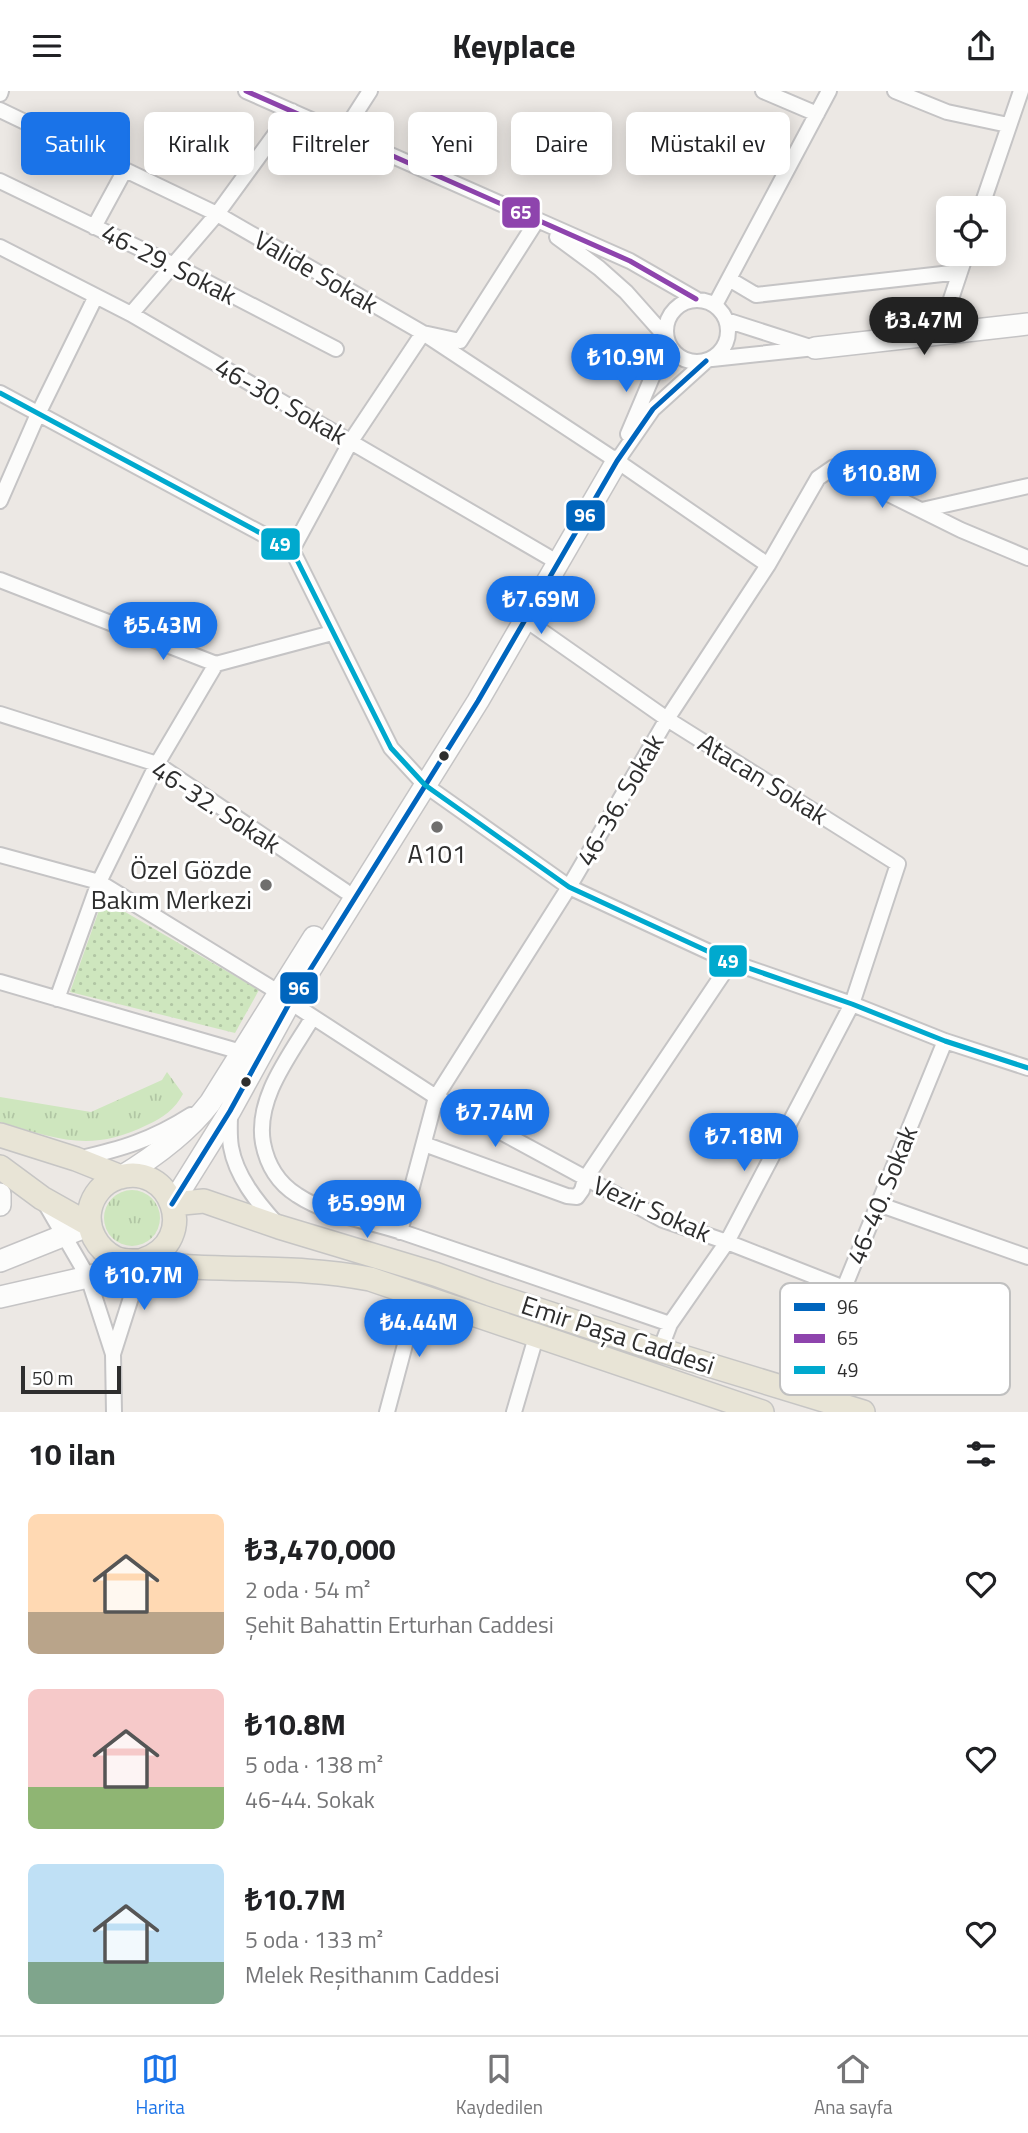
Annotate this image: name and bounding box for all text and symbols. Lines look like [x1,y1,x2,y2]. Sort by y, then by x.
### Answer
text: Keyplace [452,22,576,70]
icon: menu [28,27,66,65]
icon: share [962,27,1000,65]
chip: Satılık [21,112,130,175]
chip: Kiralık [144,112,254,175]
chip: Filtreler [268,112,394,175]
chip: Yeni [408,112,497,175]
chip: Daire [511,112,612,175]
chip: Müstakil ev [626,112,790,175]
line badge: 65 [501,196,541,229]
map controls [936,196,1006,266]
button: locate [936,196,1006,266]
text: 65 [510,197,532,226]
street label: 46-29. Sokak [95,213,243,314]
street label: Valide Sokak [247,220,386,323]
pin: ₺3.47M [867,297,981,357]
text: ₺3.47M [885,302,963,337]
pin: ₺10.9M [569,335,683,394]
text: ₺10.9M [587,339,665,374]
street label: 46-30. Sokak [208,347,354,454]
pin: ₺10.8M [825,451,939,510]
text: ₺10.8M [843,455,921,490]
line badge: 96 [565,499,606,532]
text: 96 [574,500,596,529]
line badge: 49 [260,527,301,561]
text: 49 [269,529,291,558]
pin: ₺7.69M [484,577,598,636]
text: ₺7.69M [502,581,580,616]
pin: ₺5.43M [106,603,220,662]
text: ₺5.43M [124,607,202,642]
street label: Atacan Sokak [691,723,836,834]
street label: 46-36. Sokak [566,727,673,873]
unlabelled marker [437,749,451,763]
street label: 46-32. Sokak [144,750,288,863]
marker: A101 [429,819,445,835]
place label: A101 [407,834,467,873]
place label: Özel Gözde Bakım Merkezi [91,850,252,919]
marker: Özel Gözde Bakım Merkezi [258,877,274,893]
line badge: 49 [708,944,748,978]
text: 49 [717,946,739,975]
line badge: 96 [279,971,319,1005]
text: 96 [288,973,310,1002]
unlabelled marker [239,1075,253,1089]
pin: ₺7.74M [438,1089,552,1149]
text: ₺7.74M [456,1094,534,1129]
pin: ₺7.18M [687,1114,801,1173]
text: ₺7.18M [705,1118,783,1153]
street label: 46-40. Sokak [836,1120,927,1270]
street label: Vezir Sokak [587,1165,717,1252]
pin: ₺5.99M [310,1181,424,1240]
text: ₺5.99M [328,1185,406,1220]
pin: ₺10.7M [87,1253,201,1312]
text: ₺10.7M [105,1257,183,1292]
legend [780,1283,1010,1395]
street label: Emir Paşa Caddesi [516,1285,720,1384]
text: 96 [837,1292,858,1321]
pin: ₺4.44M [362,1299,476,1359]
text: ₺4.44M [380,1304,458,1339]
text: 65 [837,1323,858,1352]
text: 49 [837,1355,858,1384]
scale bar [21,1363,121,1395]
text: 50 m [32,1363,73,1392]
text: 10 ilan [28,1431,116,1477]
icon: filters [962,1435,1000,1473]
text: ₺3,470,000 [245,1526,396,1572]
icon: home [84,1542,168,1626]
icon: heart [962,1565,1000,1603]
text: 2 oda · 54 m² [245,1572,370,1607]
text: Şehit Bahattin Erturhan Caddesi [245,1607,554,1642]
text: ₺10.8M [245,1701,346,1747]
icon: home [84,1717,168,1801]
icon: heart [962,1740,1000,1778]
text: 5 oda · 138 m² [245,1747,383,1782]
text: 46-44. Sokak [245,1782,375,1817]
text: ₺10.7M [245,1876,346,1922]
icon: home [84,1892,168,1976]
icon: heart [962,1915,1000,1953]
text: 5 oda · 133 m² [245,1922,383,1957]
text: Melek Reşithanım Caddesi [245,1957,499,1992]
tab: Harita [135,2050,185,2121]
tab: Kaydedilen [456,2050,543,2121]
tab: Ana sayfa [814,2050,892,2121]

